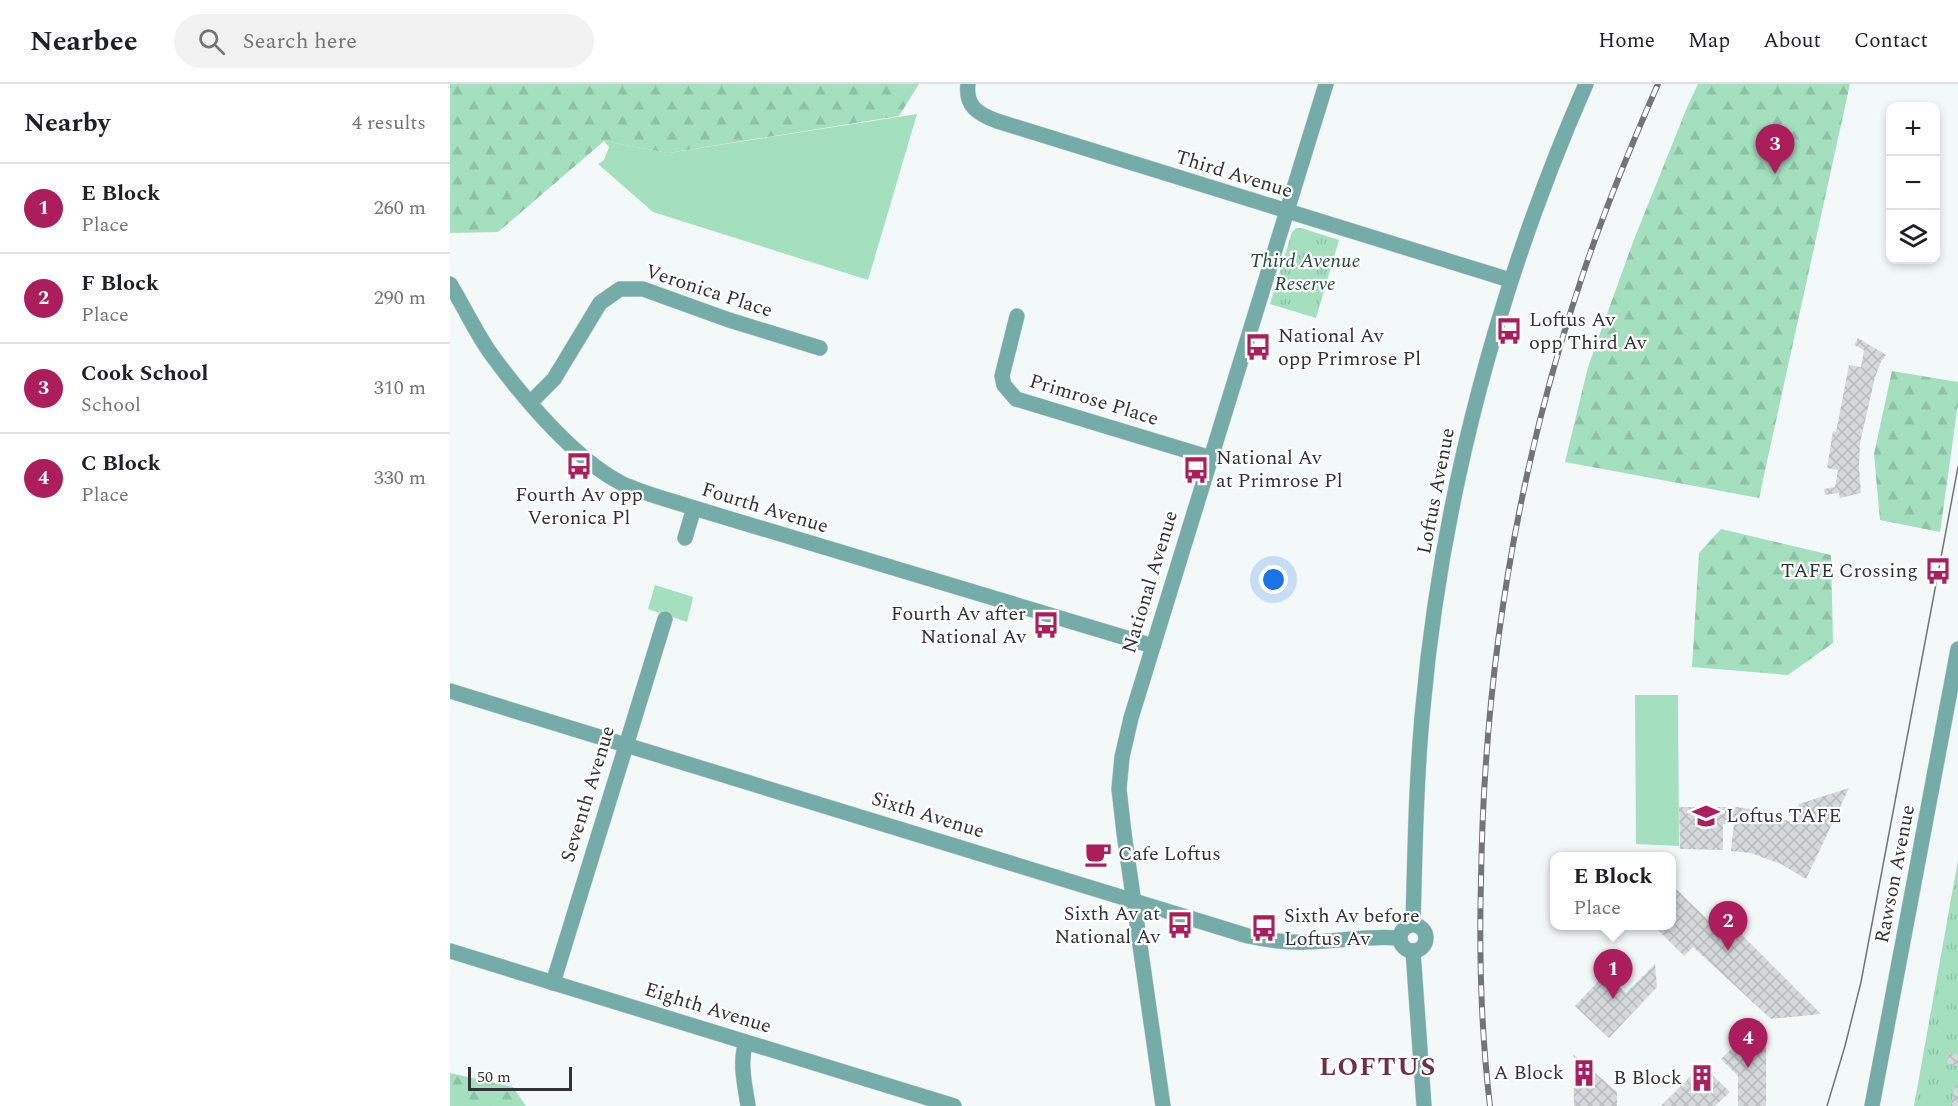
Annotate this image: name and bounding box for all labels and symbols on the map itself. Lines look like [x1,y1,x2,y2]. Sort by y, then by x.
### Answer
pin: 3 [1756,124,1794,174]
street label: Third Avenue [1172,142,1296,206]
park label: Third Avenue Reserve [1250,246,1360,299]
street label: Veronica Place [642,256,776,326]
place label: Loftus Av opp Third Av [1529,305,1648,358]
bus stop icon: Loftus Av opp Third Av [1494,316,1524,346]
place label: National Av opp Primrose Pl [1278,321,1421,374]
bus stop icon: National Av opp Primrose Pl [1243,332,1273,362]
street label: Primrose Place [1026,366,1162,434]
street label: Loftus Avenue [1409,425,1463,557]
place label: National Av at Primrose Pl [1216,443,1343,496]
bus stop icon: Fourth Av opp Veronica Pl [564,451,594,481]
bus stop icon: National Av at Primrose Pl [1181,455,1211,485]
street label: Fourth Avenue [698,474,832,542]
place label: Fourth Av opp Veronica Pl [515,480,643,533]
street label: National Avenue [1114,507,1186,657]
place label: TAFE Crossing [1781,556,1918,586]
bus stop icon: TAFE Crossing [1923,556,1953,586]
your location [1259,565,1288,594]
place label: Fourth Av after National Av [891,599,1027,652]
bus stop icon: Fourth Av after National Av [1031,610,1061,640]
street label: Seventh Avenue [553,722,623,866]
street label: Sixth Avenue [868,784,988,846]
school or university icon: Loftus TAFE [1691,801,1721,831]
place label: Loftus TAFE [1726,801,1841,831]
street label: Rawson Avenue [1867,802,1923,946]
cafe icon: Cafe Loftus [1083,839,1113,869]
place label: Cafe Loftus [1118,839,1221,869]
place label: Sixth Av at National Av [1054,899,1161,952]
place label: Sixth Av before Loftus Av [1284,901,1420,954]
pin: 2 [1708,902,1748,951]
bus stop icon: Sixth Av at National Av [1165,910,1195,940]
bus stop icon: Sixth Av before Loftus Av [1249,913,1279,943]
pin: 1 [1594,950,1632,999]
street label: Eighth Avenue [641,974,775,1042]
pin: 4 [1728,1018,1768,1068]
district label: LOFTUS [1319,1047,1437,1087]
place label: A Block [1494,1058,1564,1088]
building icon: A Block [1569,1058,1599,1088]
place label: B Block [1613,1063,1682,1093]
building icon: B Block [1687,1063,1717,1093]
scale bar [468,1064,572,1092]

